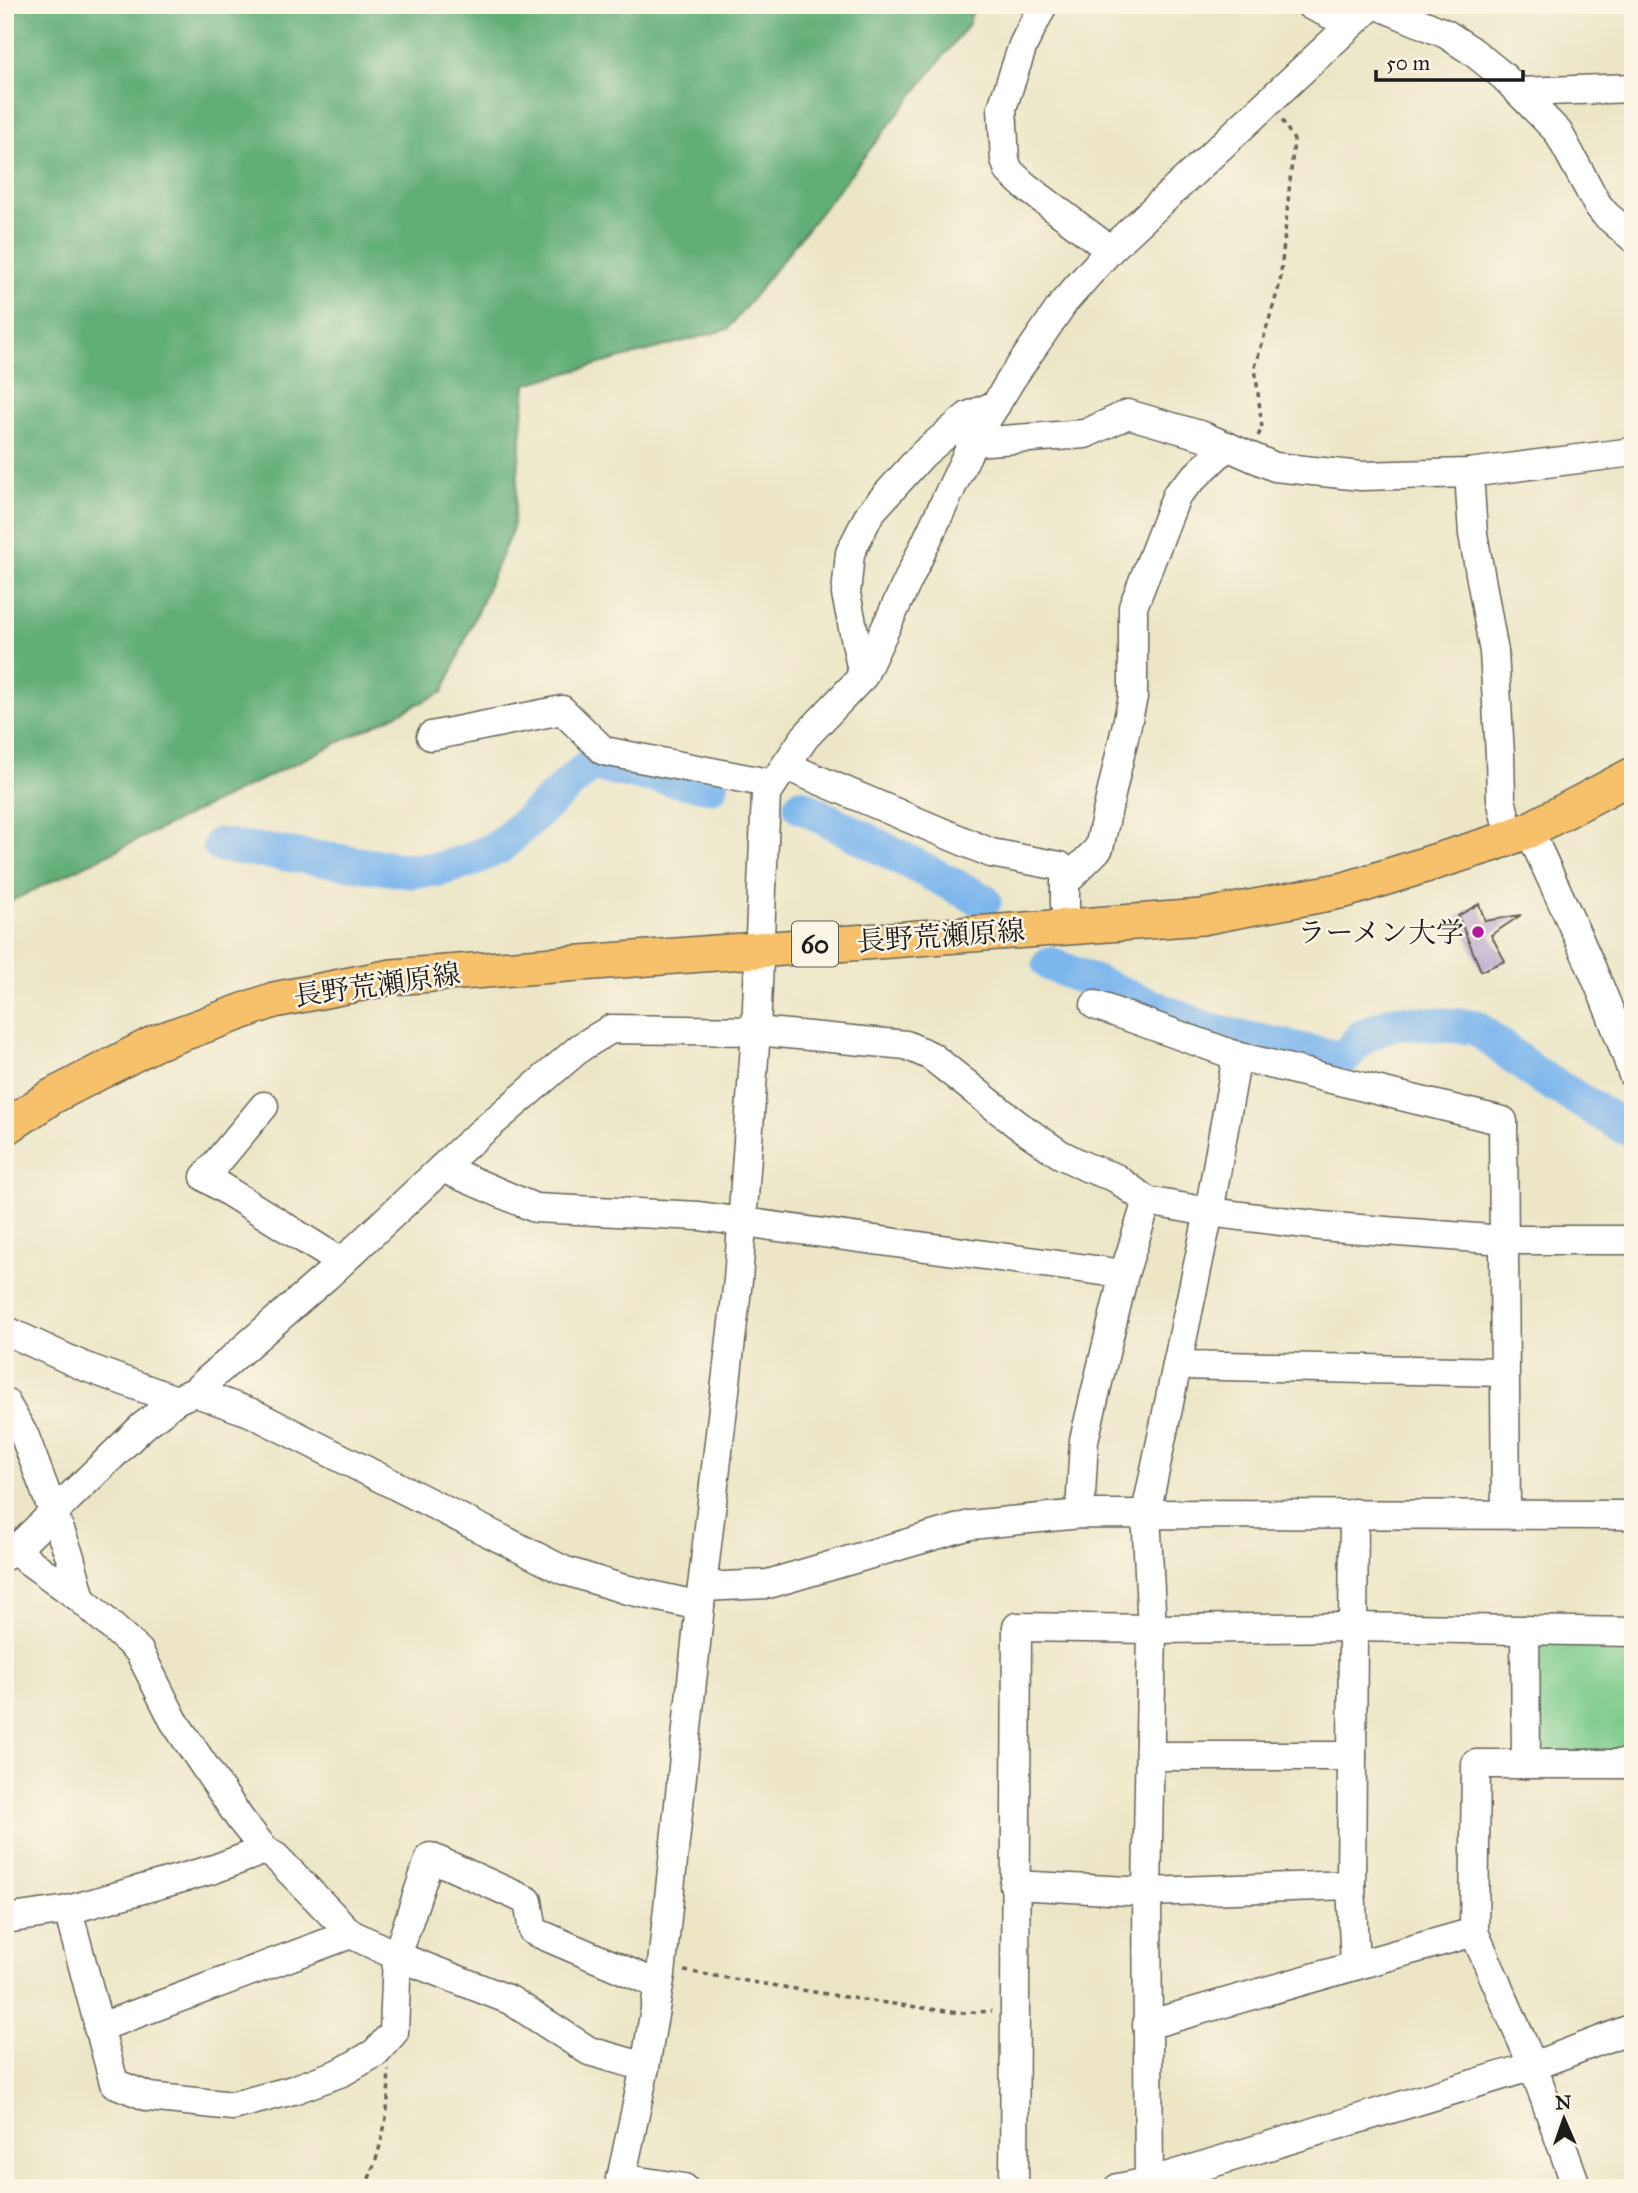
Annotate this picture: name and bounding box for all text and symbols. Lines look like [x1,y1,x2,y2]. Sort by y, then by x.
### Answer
scale bar [1376,38,1522,82]
text: 50 m [1386,50,1431,76]
street label: 長野荒瀬原線 [856,913,1026,959]
place label: ラーメン大学 [1297,915,1464,950]
road number: 60 [792,922,838,967]
marker: ラーメン大学 [1470,924,1486,940]
street label: 長野荒瀬原線 [291,956,463,1014]
north arrow [1530,2084,1600,2154]
text: N [1555,2091,1572,2114]

